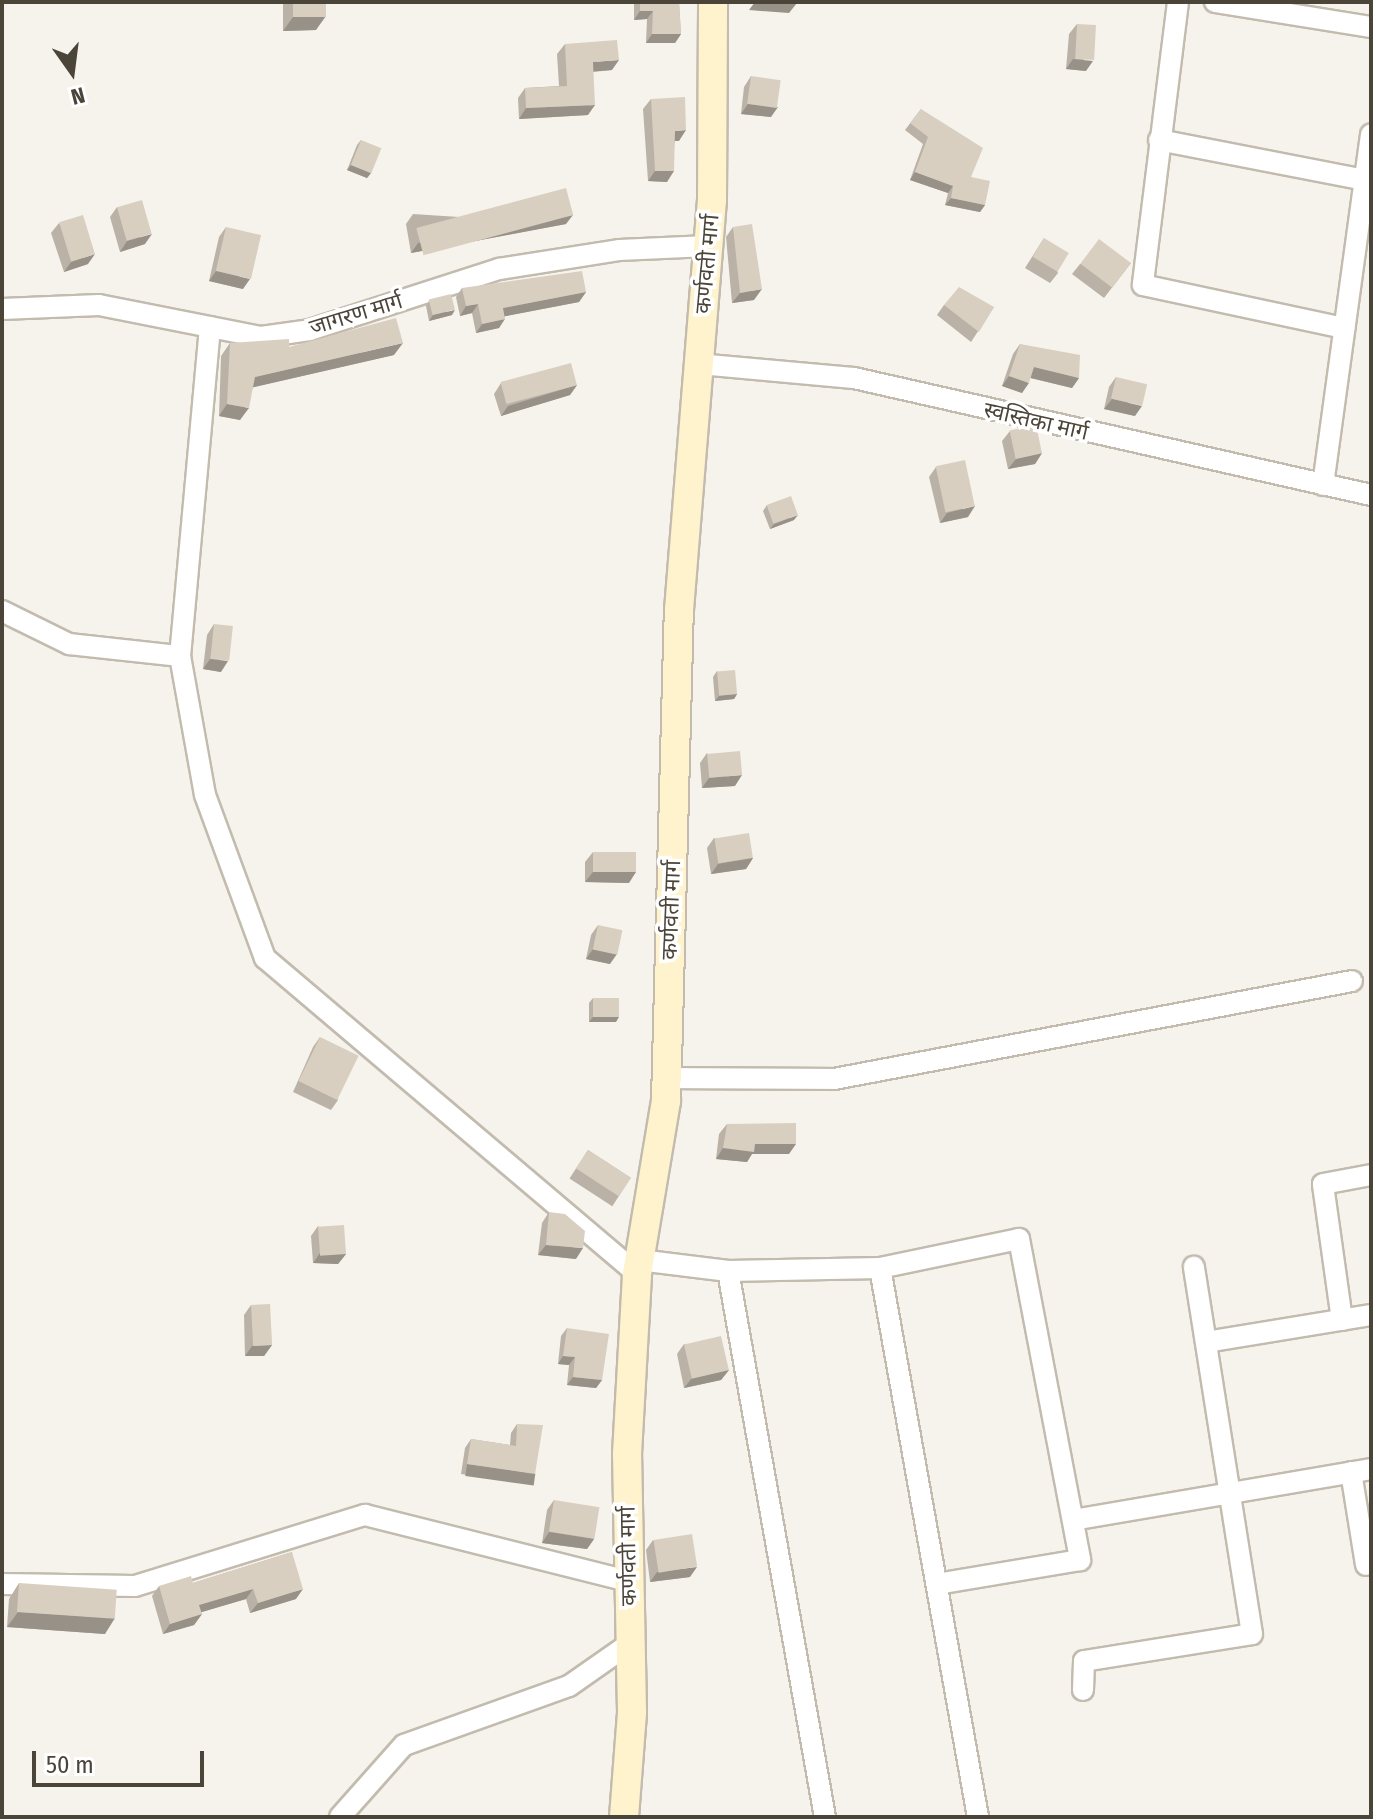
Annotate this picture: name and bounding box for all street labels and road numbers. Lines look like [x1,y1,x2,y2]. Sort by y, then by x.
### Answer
street label: कर्णवती मार्ग [690,213,724,315]
street label: जागरण मार्ग [306,287,406,341]
street label: स्वस्तिका मार्ग [981,396,1091,446]
street label: कर्णवती मार्ग [656,860,686,960]
street label: कर्णवती मार्ग [614,1506,642,1606]

